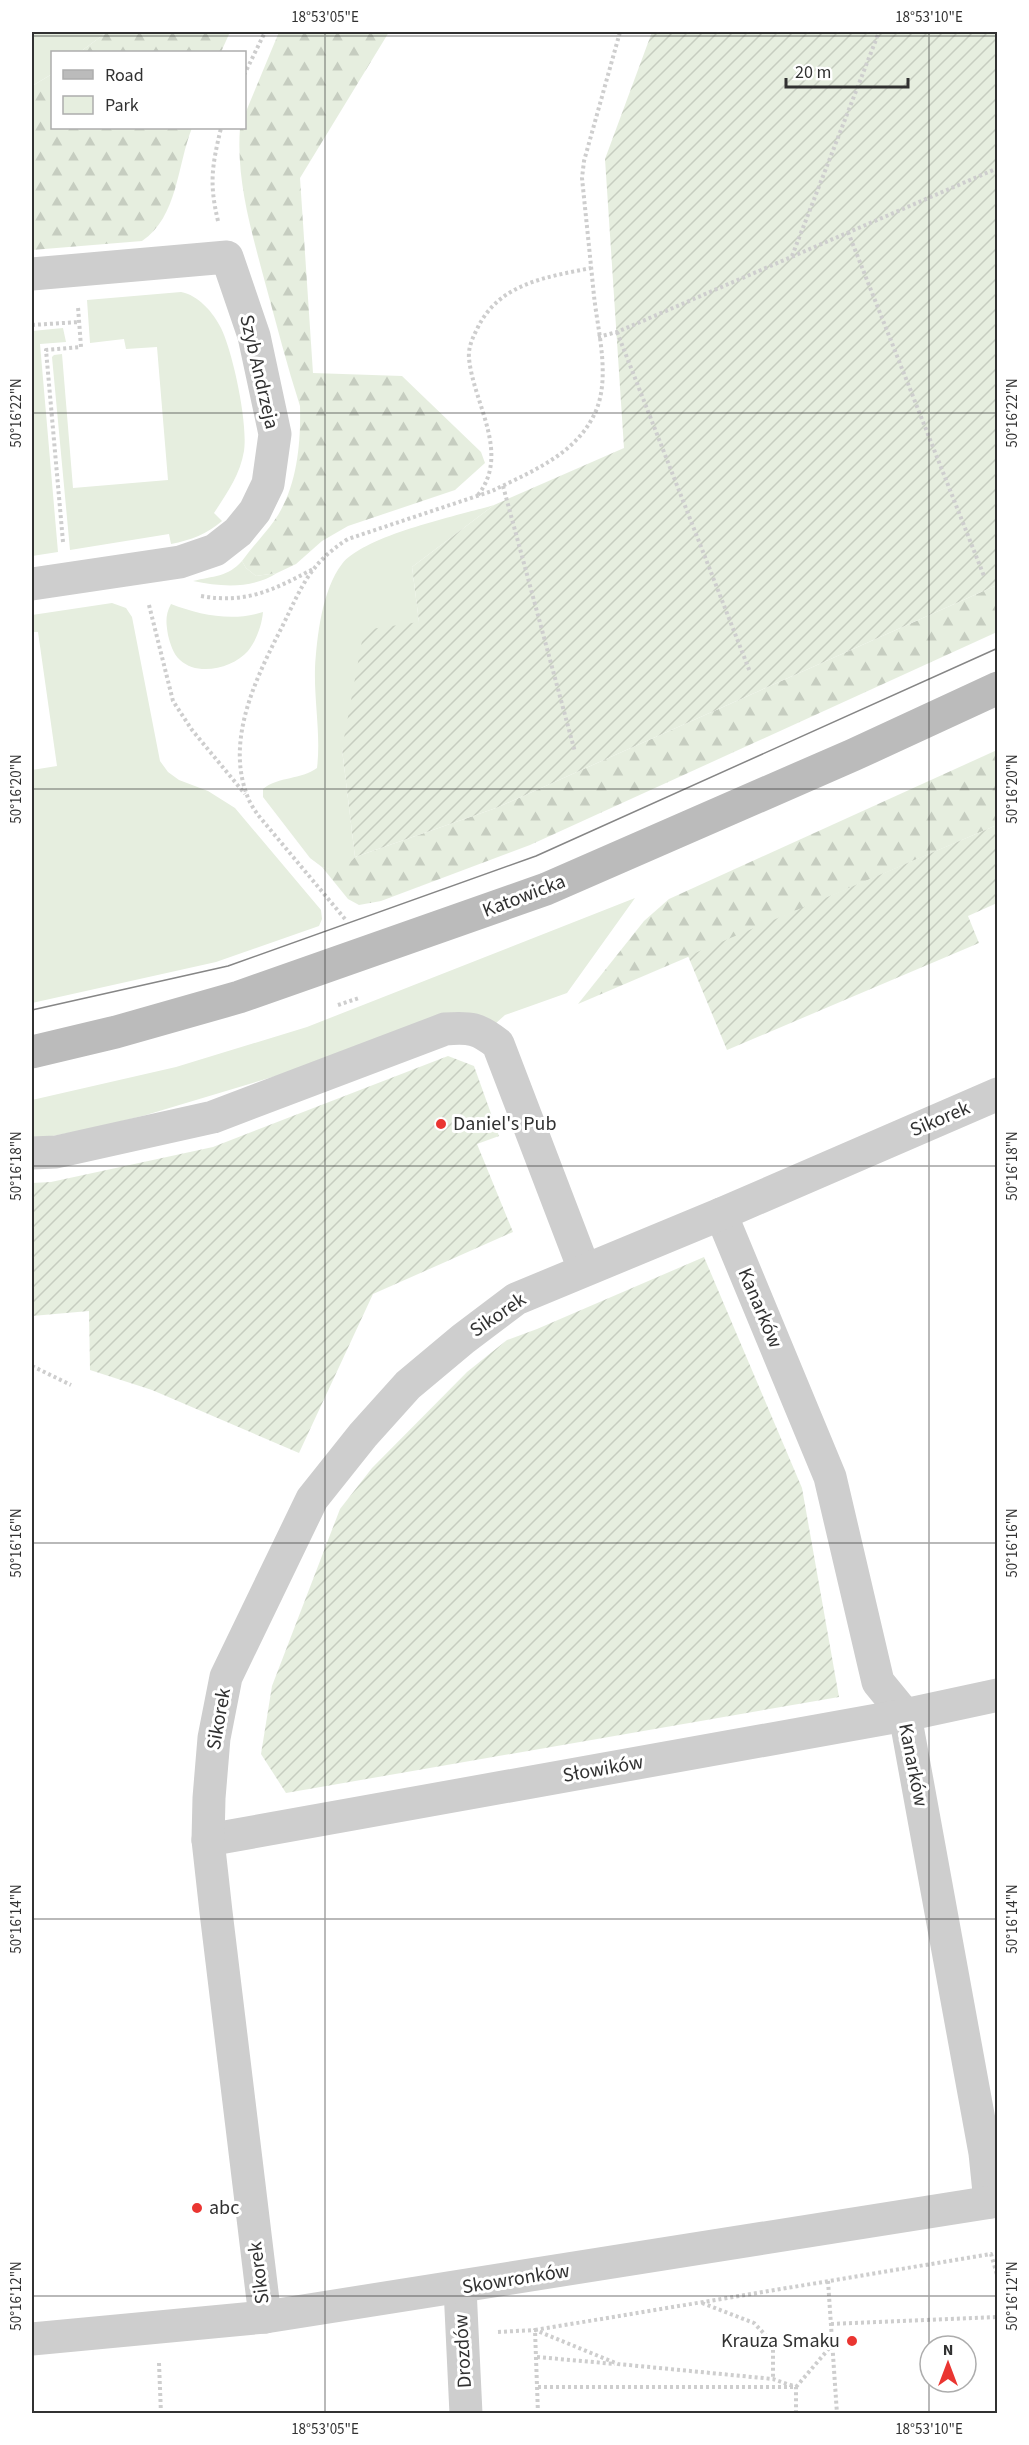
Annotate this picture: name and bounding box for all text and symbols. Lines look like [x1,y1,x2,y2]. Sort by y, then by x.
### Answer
text: 18°53'05"E [291,7,359,28]
text: 18°53'10"E [895,7,963,28]
legend [51,51,246,129]
scale bar [786,51,908,89]
text: 20 m [795,60,831,85]
text: Road [105,63,144,88]
text: Park [105,93,139,118]
street label: Szyb Andrzeja [232,312,286,432]
text: 50°16'22"N [6,378,27,448]
text: 50°16'22"N [1002,378,1023,448]
text: 50°16'20"N [6,754,27,824]
text: 50°16'20"N [1002,754,1023,824]
street label: Katowicka [478,867,570,925]
street label: Sikorek [906,1094,974,1144]
place label: Daniel's Pub [453,1110,556,1138]
marker: Daniel's Pub [434,1117,448,1131]
text: 50°16'18"N [6,1131,27,1201]
text: 50°16'18"N [1002,1131,1023,1201]
street label: Kanarków [731,1264,789,1352]
street label: Sikorek [464,1286,532,1344]
text: 50°16'16"N [6,1508,27,1578]
text: 50°16'16"N [1002,1508,1023,1578]
street label: Sikorek [200,1686,238,1752]
street label: Kanarków [891,1721,935,1809]
street label: Słowików [560,1748,646,1790]
text: 50°16'14"N [6,1884,27,1954]
text: 50°16'14"N [1002,1884,1023,1954]
place label: abc [209,2194,239,2222]
marker: abc [190,2201,204,2215]
street label: Sikorek [241,2240,277,2306]
street label: Skowronków [460,2257,572,2301]
text: 50°16'12"N [6,2261,27,2331]
text: 50°16'12"N [1002,2261,1023,2331]
street label: Drozdów [447,2313,479,2389]
place label: Krauza Smaku [721,2327,840,2355]
marker: Krauza Smaku [845,2334,859,2348]
north arrow [918,2334,978,2394]
text: N [943,2339,953,2361]
text: 18°53'05"E [291,2419,359,2440]
text: 18°53'10"E [895,2419,963,2440]

